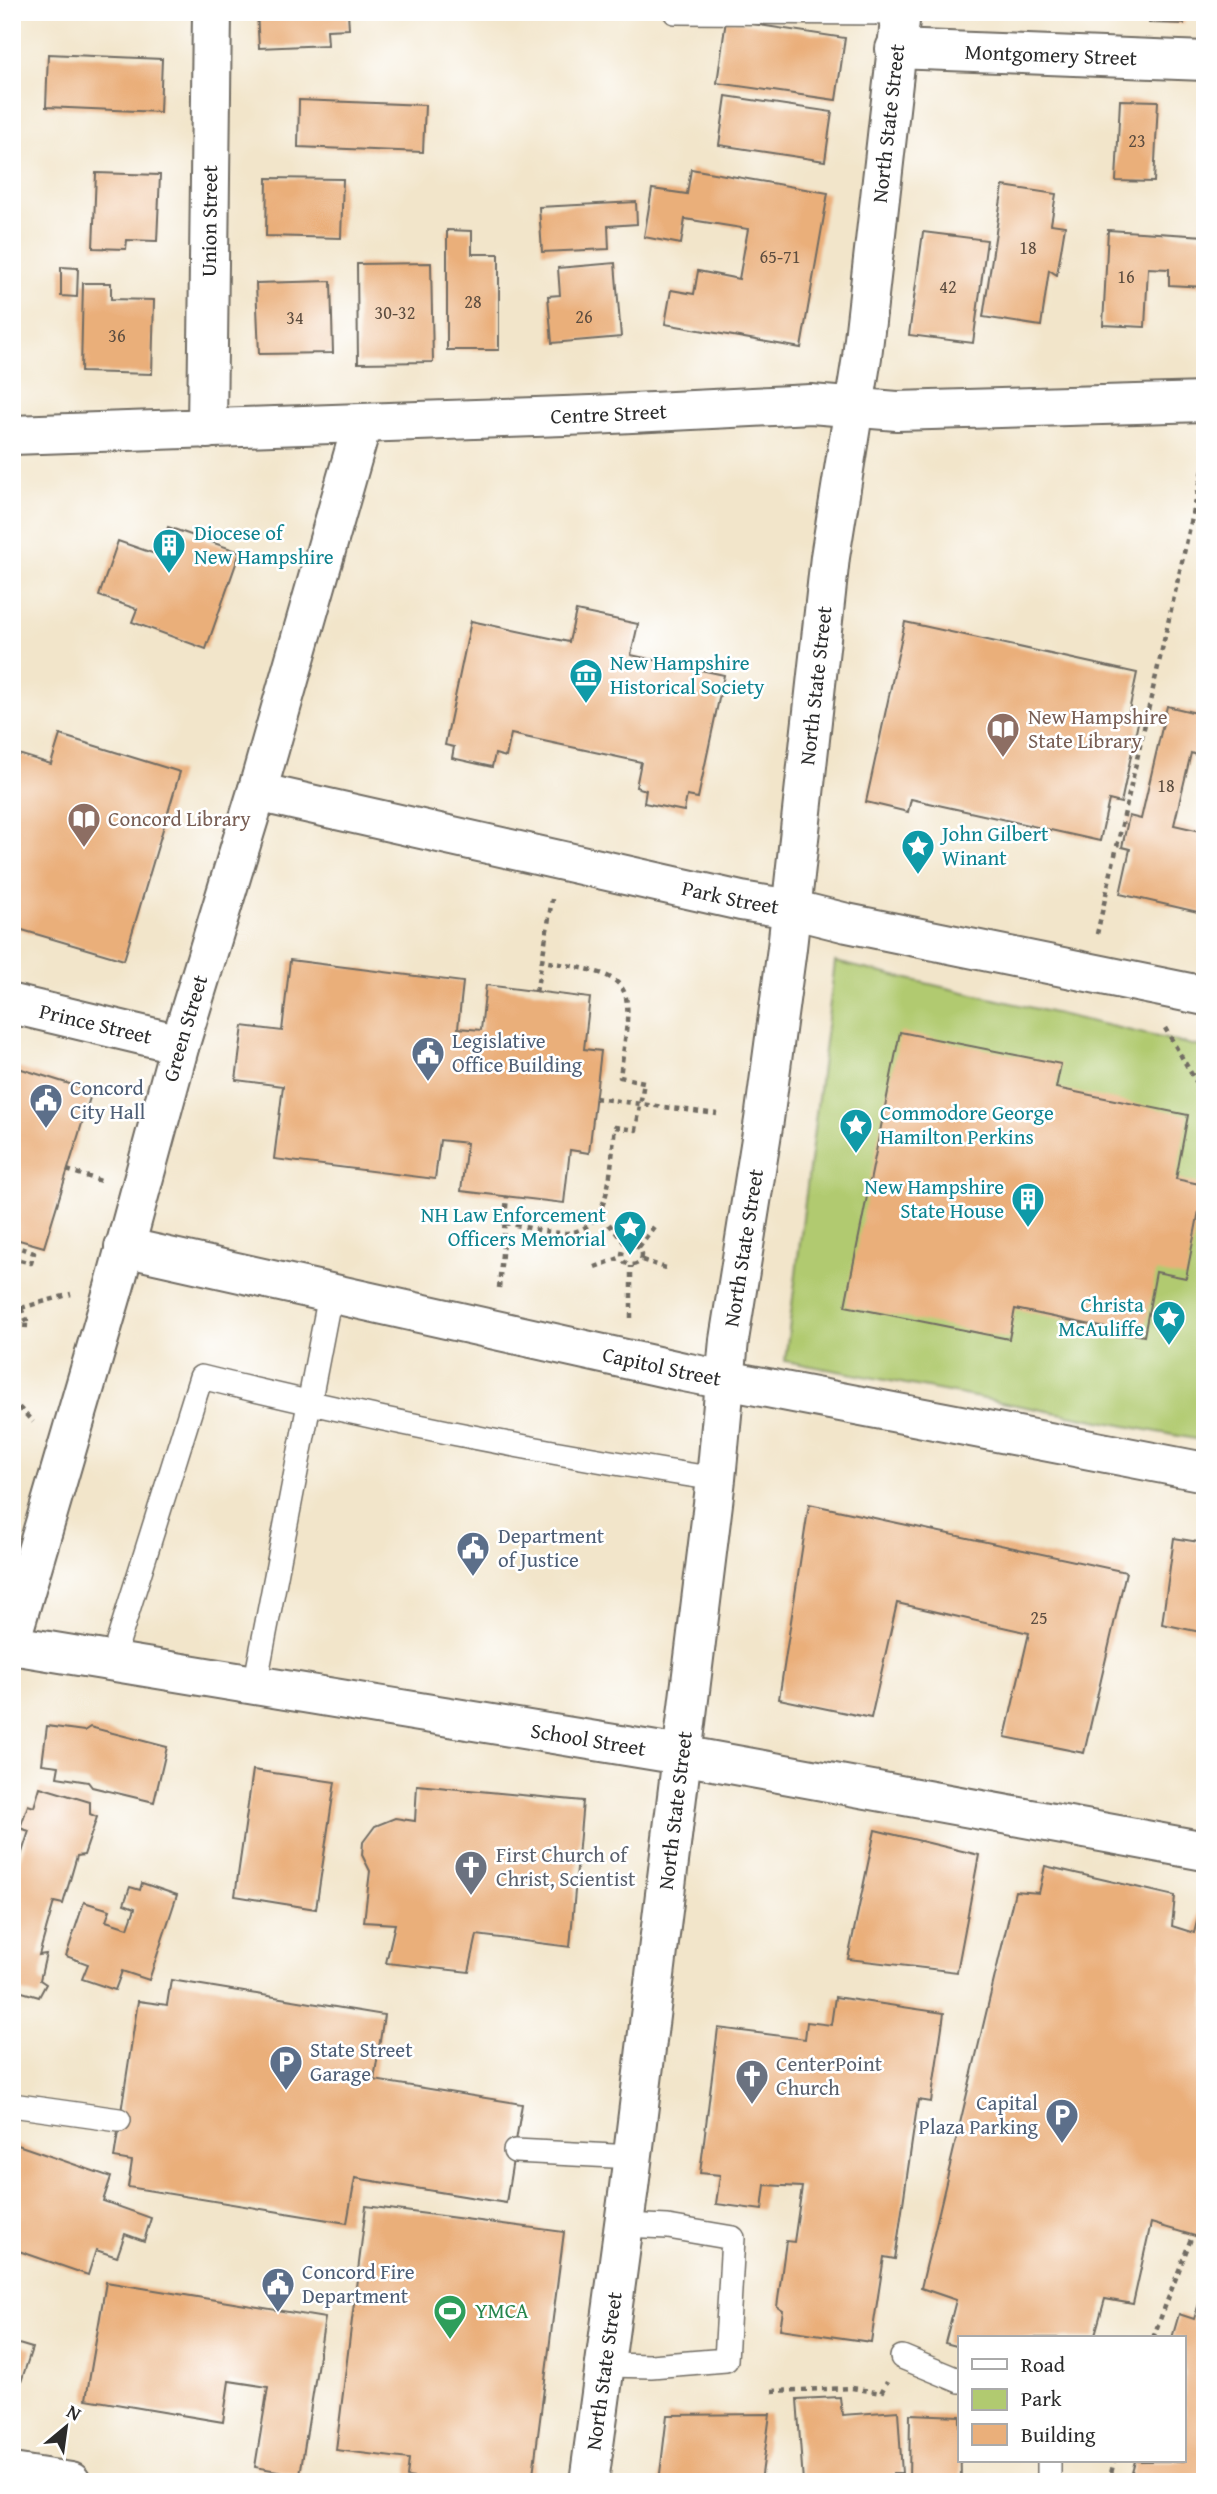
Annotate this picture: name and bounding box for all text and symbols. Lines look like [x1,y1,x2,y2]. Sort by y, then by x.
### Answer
street label: Montgomery Street [964,36,1138,73]
street label: North State Street [864,42,912,204]
house number: 23 [1128,127,1146,154]
street label: Union Street [193,164,225,277]
house number: 18 [1019,234,1037,261]
house number: 65-71 [760,243,800,270]
house number: 16 [1117,263,1135,290]
house number: 42 [939,273,957,300]
house number: 28 [464,288,482,315]
house number: 30-32 [375,299,415,326]
house number: 26 [575,303,593,330]
house number: 34 [286,304,304,331]
house number: 36 [108,322,126,349]
street label: Centre Street [550,395,668,431]
place label: Diocese of New Hampshire [194,517,334,572]
building icon: Diocese of New Hampshire [150,526,188,575]
street label: North State Street [791,604,840,767]
place label: New Hampshire Historical Society [610,647,765,702]
museum icon: New Hampshire Historical Society [567,656,605,705]
place label: New Hampshire State Library [1028,701,1168,756]
library icon: New Hampshire State Library [984,710,1022,759]
house number: 18 [1157,772,1175,799]
library icon: Concord Library [65,800,103,849]
place label: Concord Library [108,803,251,834]
place label: John Gilbert Winant [939,818,1049,873]
place icon: John Gilbert Winant [899,827,937,876]
street label: Park Street [679,872,782,922]
street label: Green Street [155,970,215,1085]
street label: Prince Street [36,995,156,1052]
place label: Legislative Office Building [452,1025,583,1080]
public building icon: Legislative Office Building [409,1034,447,1083]
place label: Concord City Hall [70,1072,146,1127]
public building icon: Concord City Hall [27,1081,65,1130]
place label: Commodore George Hamilton Perkins [880,1097,1054,1152]
place icon: Commodore George Hamilton Perkins [837,1106,875,1155]
street label: North State Street [715,1166,771,1329]
place label: New Hampshire State House [864,1171,1004,1226]
building icon: New Hampshire State House [1009,1180,1047,1229]
place label: NH Law Enforcement Officers Memorial [421,1199,607,1254]
place icon: NH Law Enforcement Officers Memorial [611,1208,649,1257]
place label: Christa McAuliffe [1058,1289,1144,1344]
place icon: Christa McAuliffe [1150,1298,1188,1347]
street label: Capitol Street [600,1338,724,1394]
place label: Department of Justice [498,1520,605,1575]
public building icon: Department of Justice [454,1529,492,1578]
house number: 25 [1030,1604,1048,1631]
street label: School Street [528,1715,649,1764]
street label: North State Street [650,1729,700,1892]
place label: First Church of Christ, Scientist [496,1839,636,1894]
church icon: First Church of Christ, Scientist [452,1848,490,1897]
place label: State Street Garage [310,2034,413,2089]
parking icon: State Street Garage [267,2043,305,2092]
place label: CenterPoint Church [776,2048,883,2103]
church icon: CenterPoint Church [733,2057,771,2106]
place label: Capital Plaza Parking [918,2087,1039,2142]
parking icon: Capital Plaza Parking [1043,2096,1081,2145]
place label: Concord Fire Department [302,2256,415,2311]
public building icon: Concord Fire Department [259,2265,297,2314]
street label: North State Street [577,2289,630,2452]
sports icon: YMCA [431,2292,469,2341]
place label: YMCA [475,2295,529,2326]
legend [958,2336,1186,2462]
text: Road [1021,2349,1066,2380]
text: Park [1021,2383,1062,2414]
north arrow [32,2392,102,2462]
text: N [62,2397,87,2428]
text: Building [1021,2419,1096,2450]

